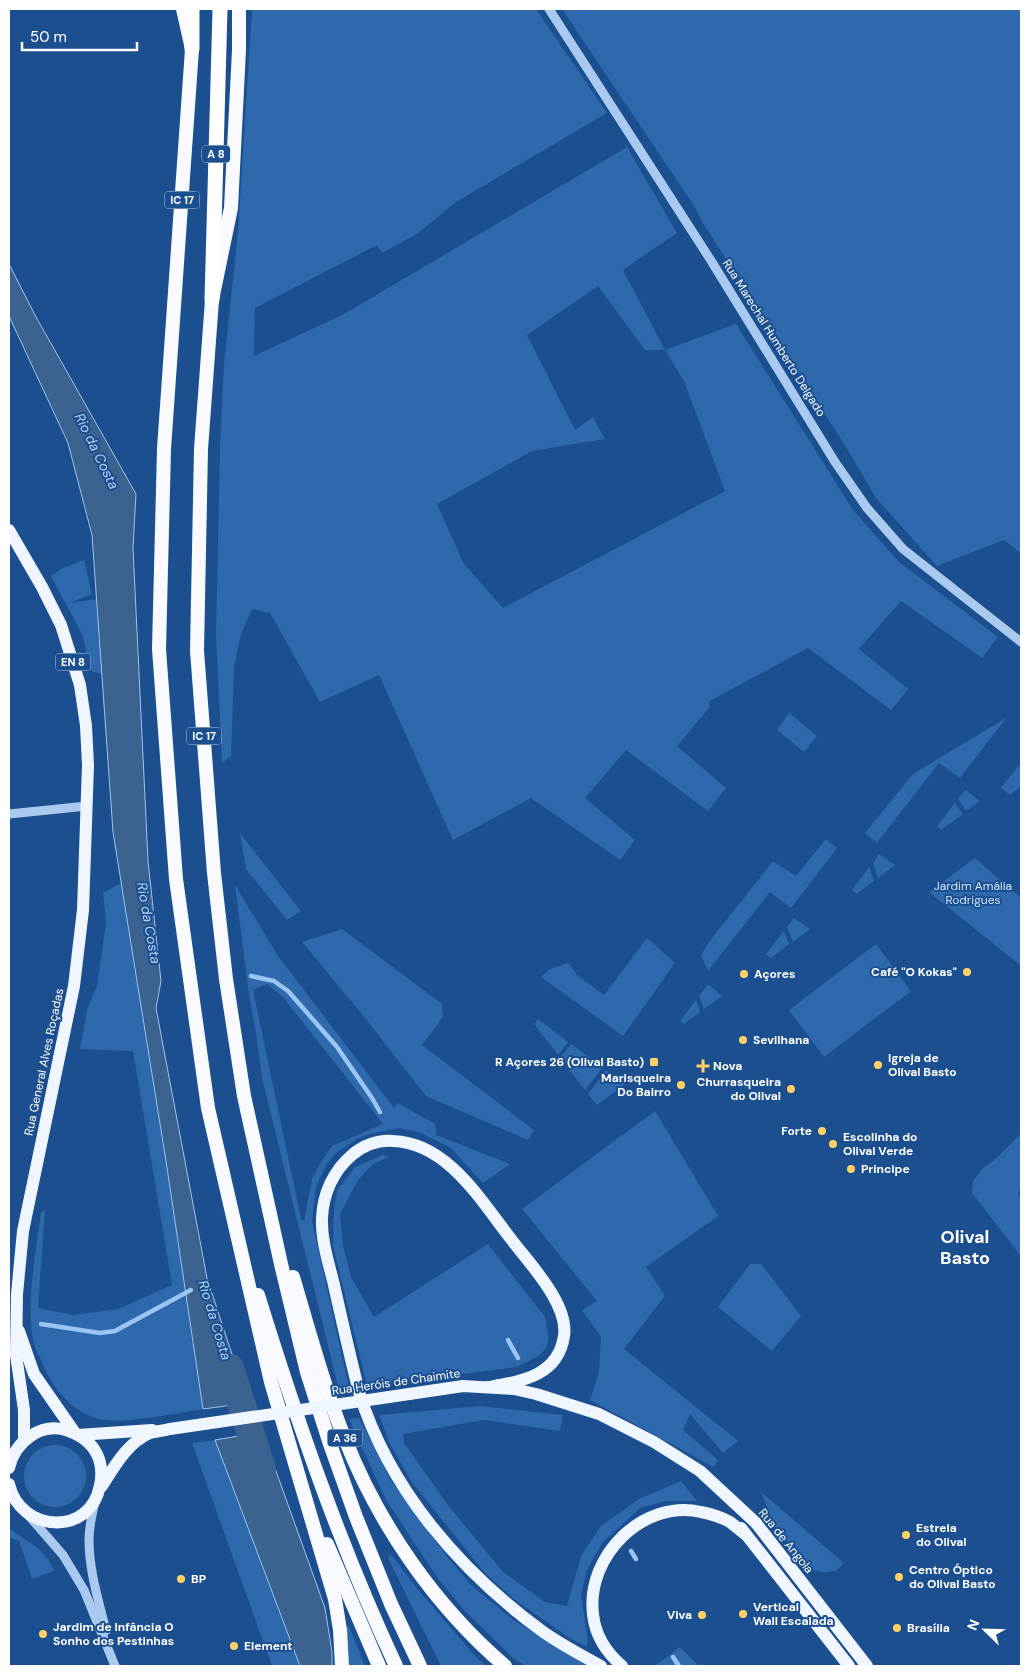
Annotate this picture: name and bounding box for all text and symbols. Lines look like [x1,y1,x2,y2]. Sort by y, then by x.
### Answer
scale bar [22,20,138,52]
text: 50 m [30,27,67,47]
road number: A 8 [202,146,230,162]
road number: IC 17 [164,192,200,208]
street label: Rua Marechal Humberto Delgado [719,256,829,420]
water label: Rio da Costa [71,410,123,492]
road number: EN 8 [56,654,90,670]
road number: IC 17 [186,728,222,744]
park label: Jardim Amália Rodrigues [934,878,1012,908]
water label: Rio da Costa [133,881,165,966]
place label: Café "O Kokas" [871,964,957,980]
place label: Açores [754,966,795,982]
marker: Café "O Kokas" [961,966,973,978]
marker: Açores [738,968,750,980]
street label: Rua General Alves Roçadas [21,987,67,1137]
place label: Sevilhana [753,1032,809,1048]
marker: Sevilhana [737,1034,749,1046]
place label: Igreja de Olival Basto [888,1050,957,1080]
place label: R Açores 26 (Olival Basto) [495,1054,644,1070]
marker: R Açores 26 (Olival Basto) [648,1056,660,1068]
place label: Nova [713,1058,742,1074]
marker: Igreja de Olival Basto [872,1059,884,1071]
marker: Nova [697,1060,709,1072]
place label: Marisqueira Do Bairro [601,1070,671,1100]
place label: Churrasqueira do Olival [696,1074,781,1104]
marker: Marisqueira Do Bairro [675,1079,687,1091]
marker: Churrasqueira do Olival [785,1083,797,1095]
place label: Forte [781,1123,812,1139]
marker: Forte [816,1125,828,1137]
place label: Escolinha do Olival Verde [843,1129,917,1159]
marker: Escolinha do Olival Verde [827,1138,839,1150]
place label: Principe [861,1161,910,1177]
marker: Principe [845,1163,857,1175]
district label: Olival Basto [940,1225,990,1270]
water label: Rio da Costa [194,1278,236,1362]
street label: Rua Heróis de Chaimite [331,1365,461,1399]
road number: A 36 [328,1430,362,1446]
street label: Rua de Angola [755,1505,817,1577]
place label: Estrela do Olival [916,1520,967,1550]
marker: Estrela do Olival [900,1529,912,1541]
place label: Centro Óptico do Olival Basto [909,1562,996,1592]
place label: BP [191,1571,206,1587]
marker: Centro Óptico do Olival Basto [893,1571,905,1583]
marker: BP [175,1573,187,1585]
place label: Vertical Wall Escalada [753,1599,834,1629]
north arrow [960,1605,1010,1655]
place label: Viva [667,1607,692,1623]
marker: Vertical Wall Escalada [737,1608,749,1620]
marker: Viva [696,1609,708,1621]
text: N [963,1617,983,1633]
place label: Jardim de Infância O Sonho dos Pestinhas [53,1619,174,1649]
place label: Brasília [907,1620,950,1636]
marker: Brasília [891,1622,903,1634]
marker: Jardim de Infância O Sonho dos Pestinhas [37,1628,49,1640]
place label: Element [244,1638,293,1654]
marker: Element [228,1640,240,1652]

